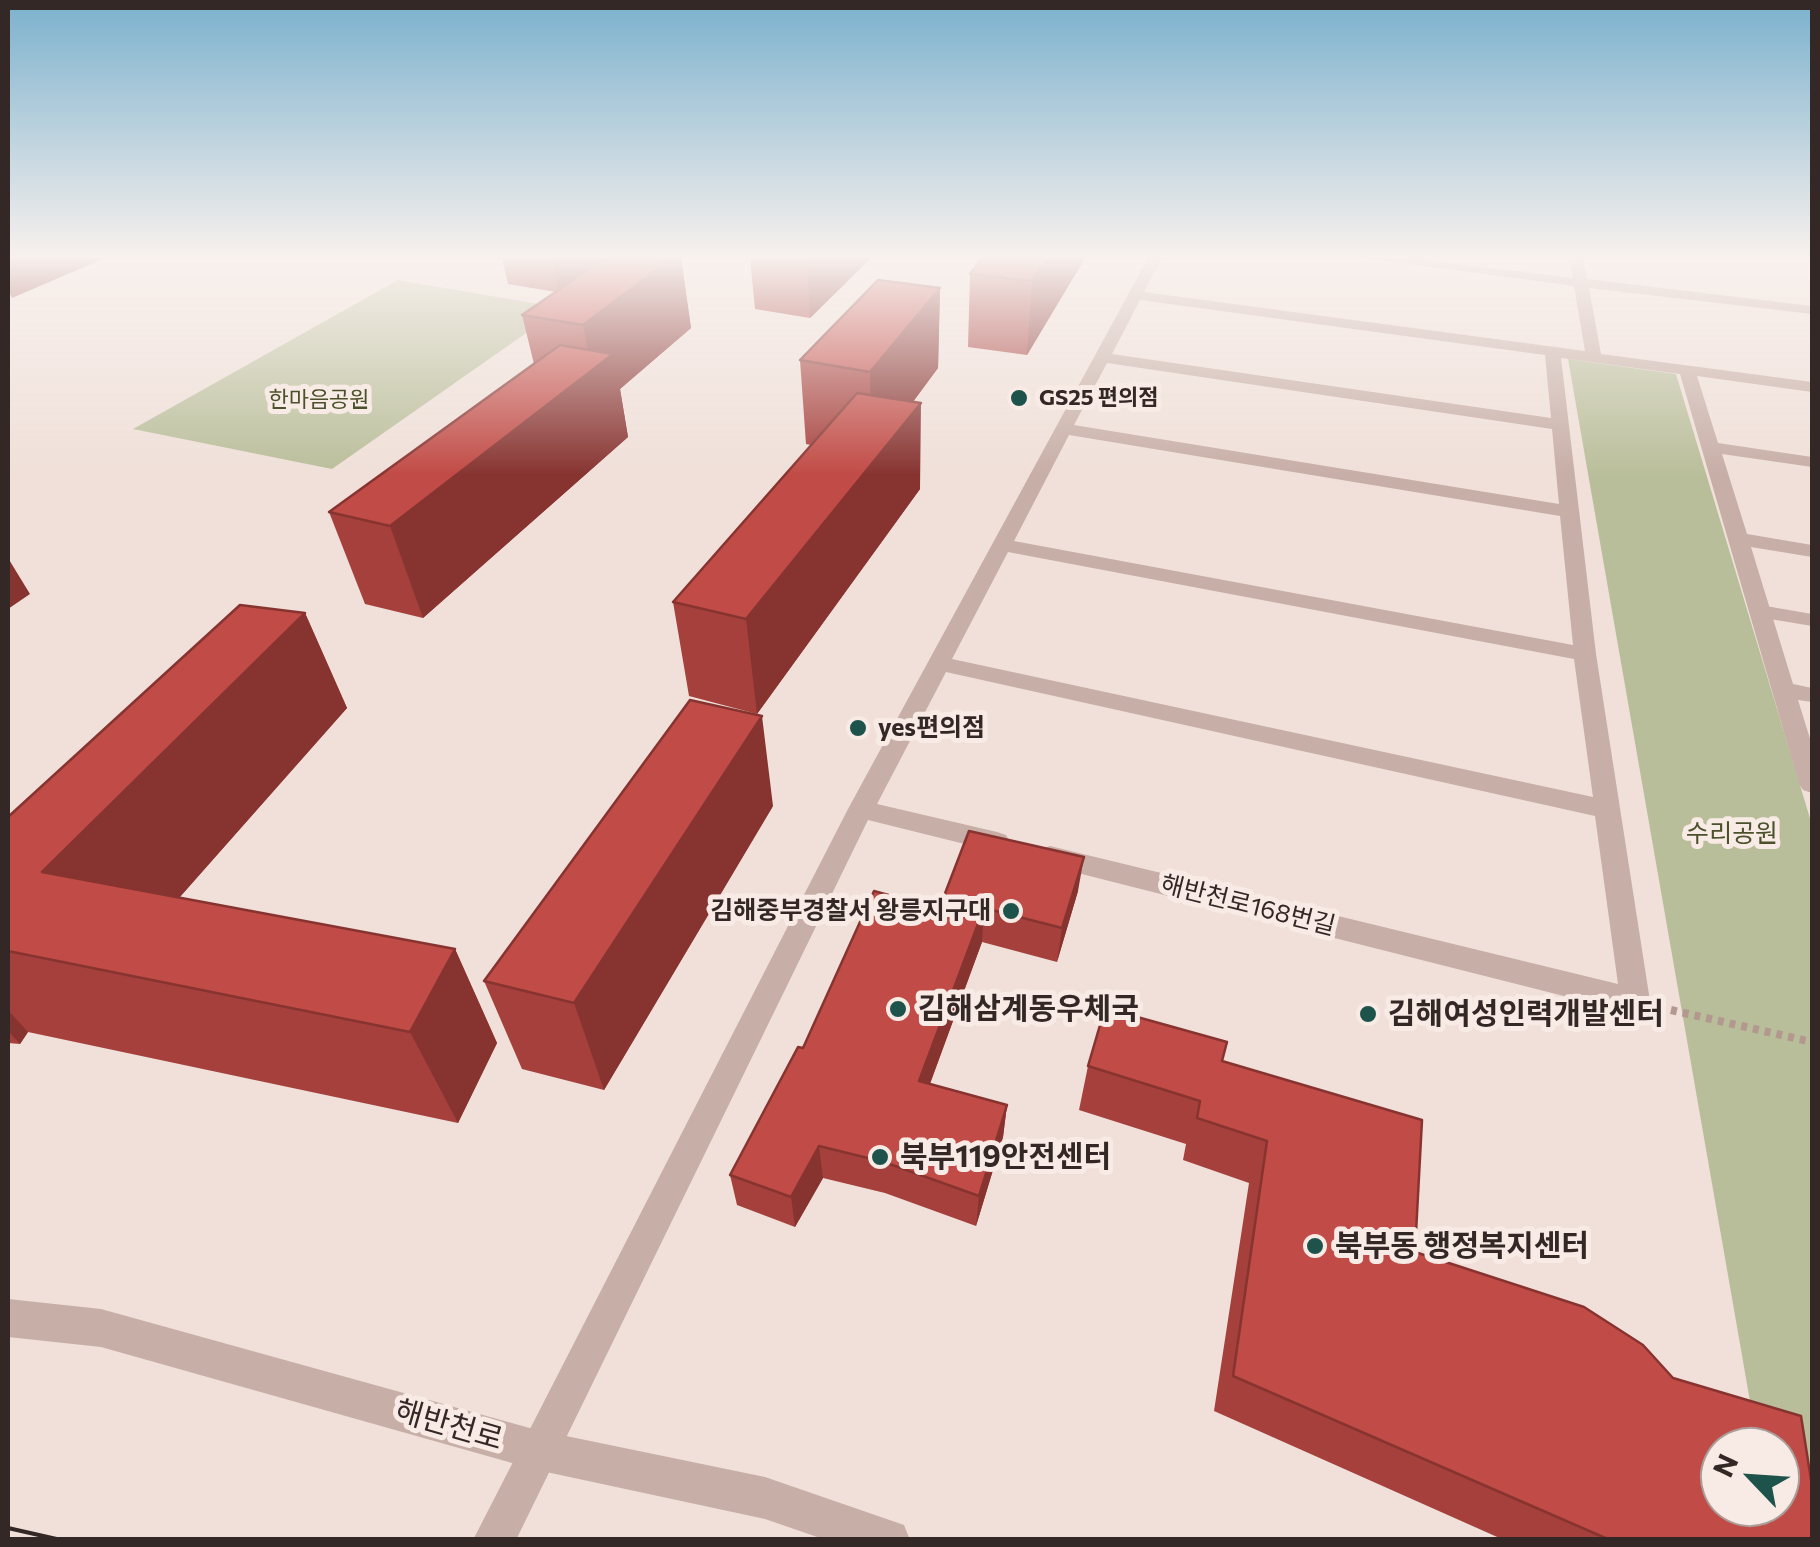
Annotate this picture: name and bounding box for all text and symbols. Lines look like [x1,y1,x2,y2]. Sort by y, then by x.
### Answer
place label: GS25 편의점 [1039,385,1159,411]
park label: 한마음공원 [268,387,370,413]
marker: GS25 편의점 [1008,387,1030,409]
place label: yes편의점 [878,713,985,743]
marker: yes편의점 [847,717,869,739]
park label: 수리공원 [1686,819,1778,849]
street label: 해반천로168번길 [1158,869,1338,941]
place label: 김해중부경찰서 왕릉지구대 [710,896,991,926]
marker: 김해중부경찰서 왕릉지구대 [1000,900,1022,922]
place label: 김해삼계동우체국 [918,991,1139,1027]
place label: 김해여성인력개발센터 [1388,996,1664,1032]
marker: 김해삼계동우체국 [887,998,909,1020]
marker: 김해여성인력개발센터 [1357,1003,1379,1025]
place label: 북부119안전센터 [900,1139,1111,1175]
marker: 북부119안전센터 [869,1146,891,1168]
place label: 북부동 행정복지센터 [1335,1228,1589,1264]
marker: 북부동 행정복지센터 [1304,1235,1326,1257]
street label: 해반천로 [391,1392,507,1458]
north arrow [1700,1427,1800,1527]
text: N [1705,1448,1744,1482]

